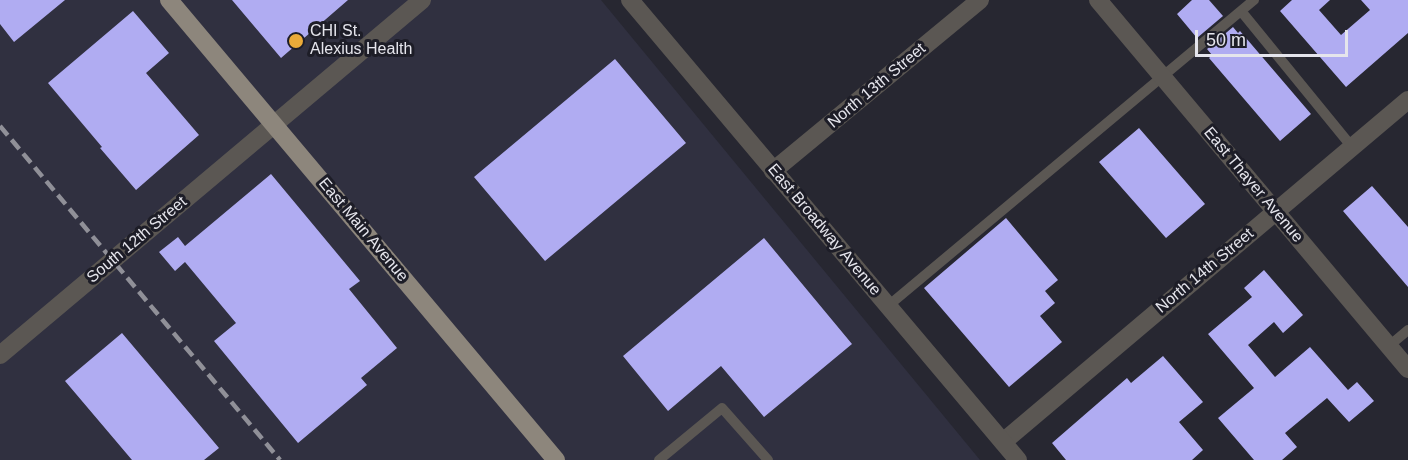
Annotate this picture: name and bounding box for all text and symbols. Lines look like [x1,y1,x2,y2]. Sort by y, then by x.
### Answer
scale bar [1198,18,1351,56]
place label: CHI St. Alexius Health [310,22,412,60]
text: 50 m [1206,30,1246,50]
marker: CHI St. Alexius Health [287,32,305,50]
street label: North 13th Street [824,39,930,133]
street label: East Thayer Avenue [1199,123,1307,247]
street label: East Broadway Avenue [763,160,885,300]
street label: East Main Avenue [314,174,412,286]
street label: South 12th Street [83,193,191,287]
street label: North 14th Street [1152,224,1258,318]

